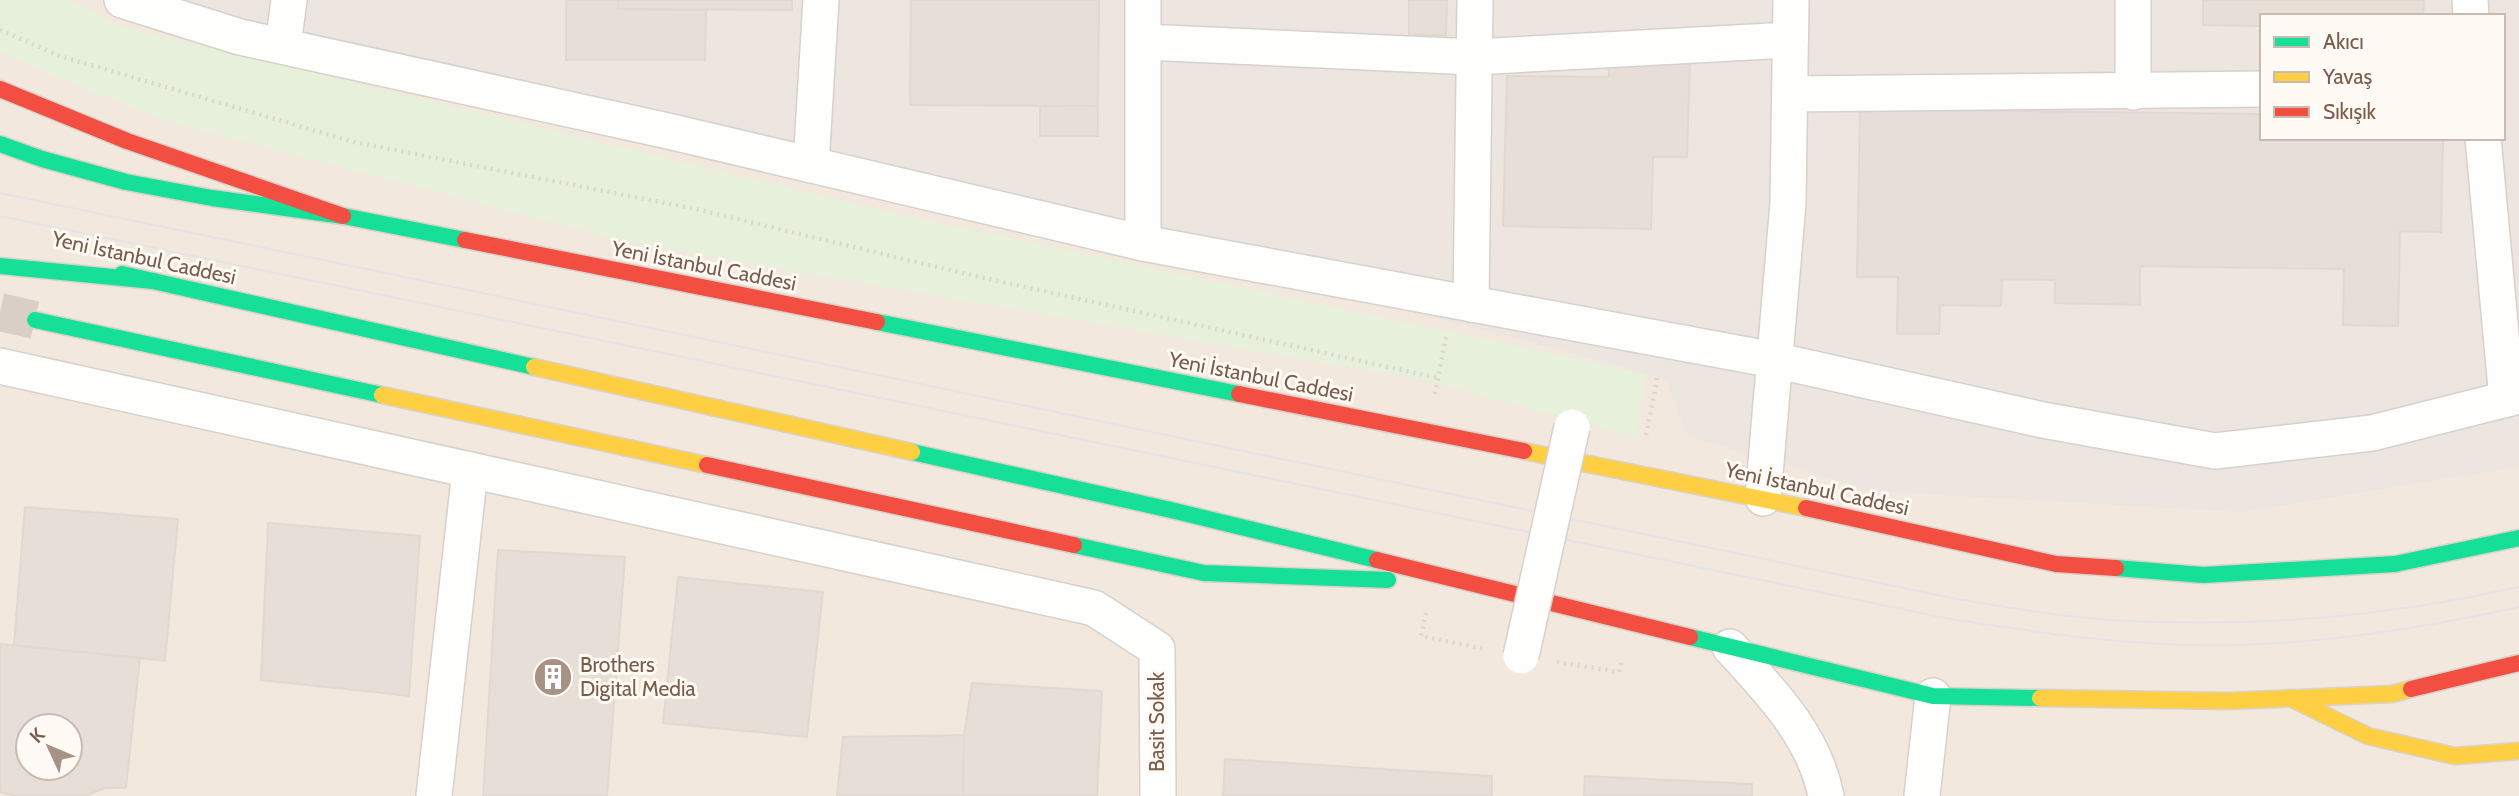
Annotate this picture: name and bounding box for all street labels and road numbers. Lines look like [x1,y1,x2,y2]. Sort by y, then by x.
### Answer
street label: Yeni İstanbul Caddesi [49,226,238,289]
street label: Yeni İstanbul Caddesi [609,235,798,296]
street label: Yeni İstanbul Caddesi [1166,346,1355,407]
street label: Yeni İstanbul Caddesi [1722,457,1911,520]
street label: Basit Sokak [1144,671,1169,772]

